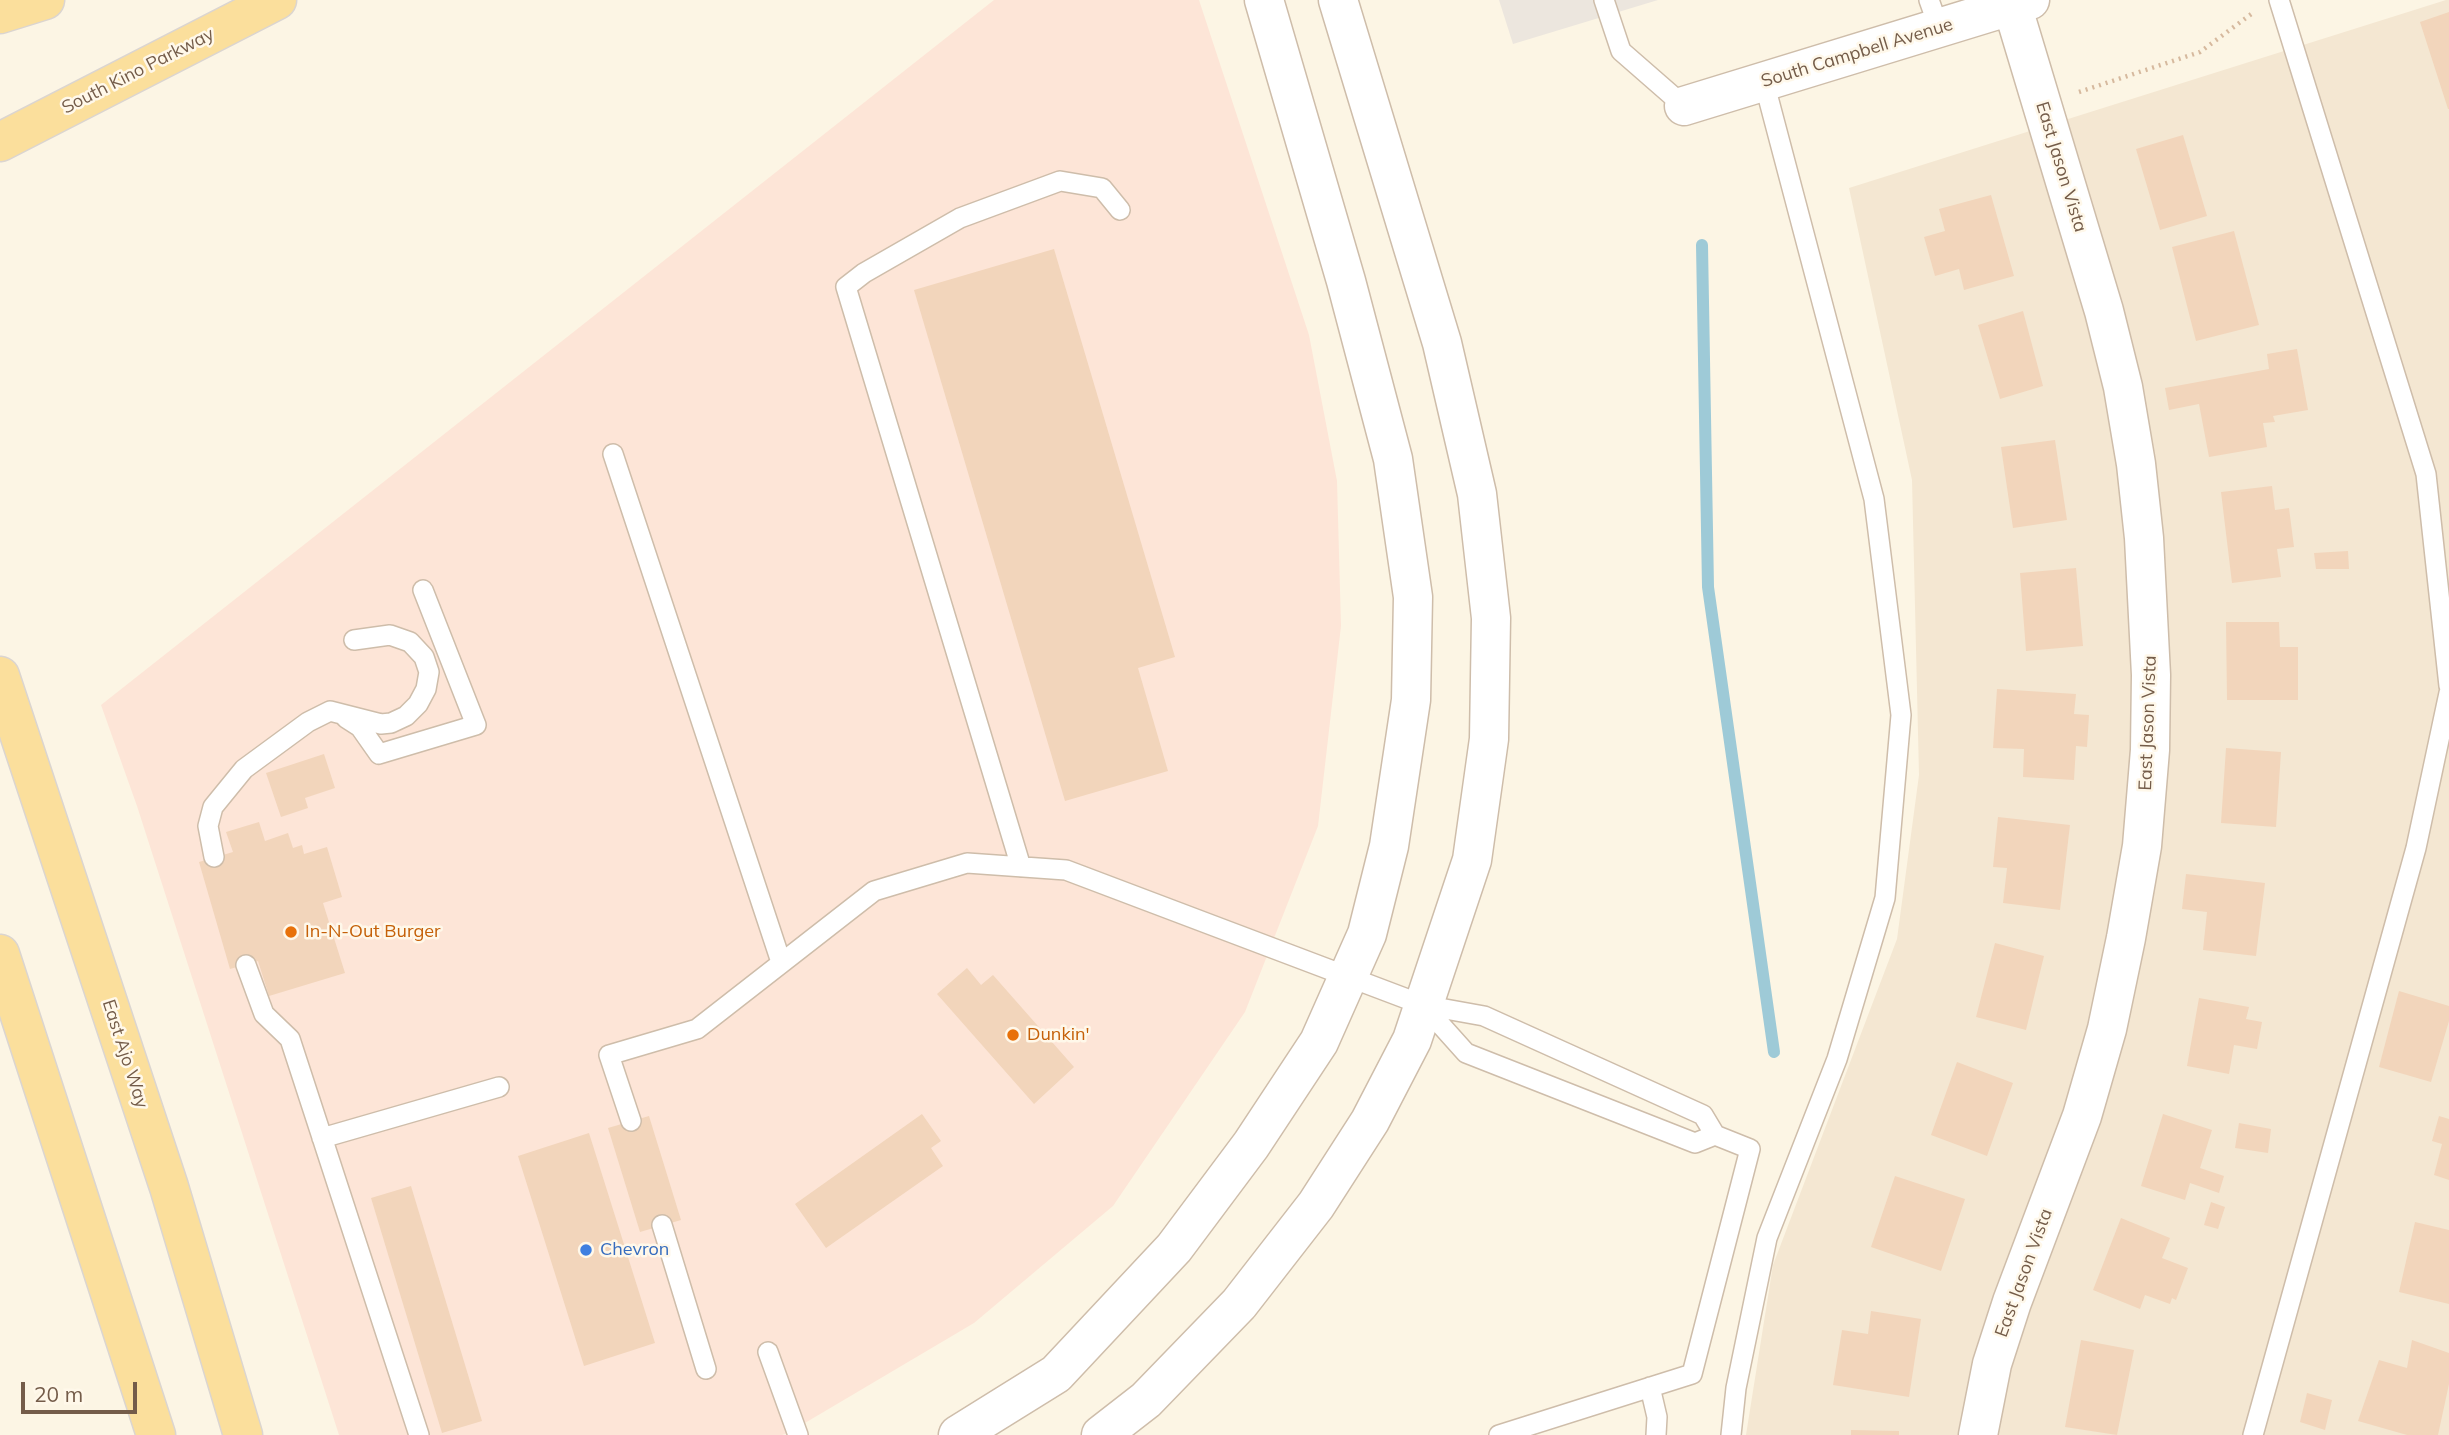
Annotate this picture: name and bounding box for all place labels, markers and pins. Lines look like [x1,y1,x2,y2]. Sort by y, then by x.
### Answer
place label: In-N-Out Burger [305,921,441,943]
marker: In-N-Out Burger [283,924,299,940]
place label: Dunkin' [1027,1024,1089,1046]
marker: Dunkin' [1005,1027,1021,1043]
place label: Chevron [600,1239,669,1261]
marker: Chevron [578,1242,594,1258]

